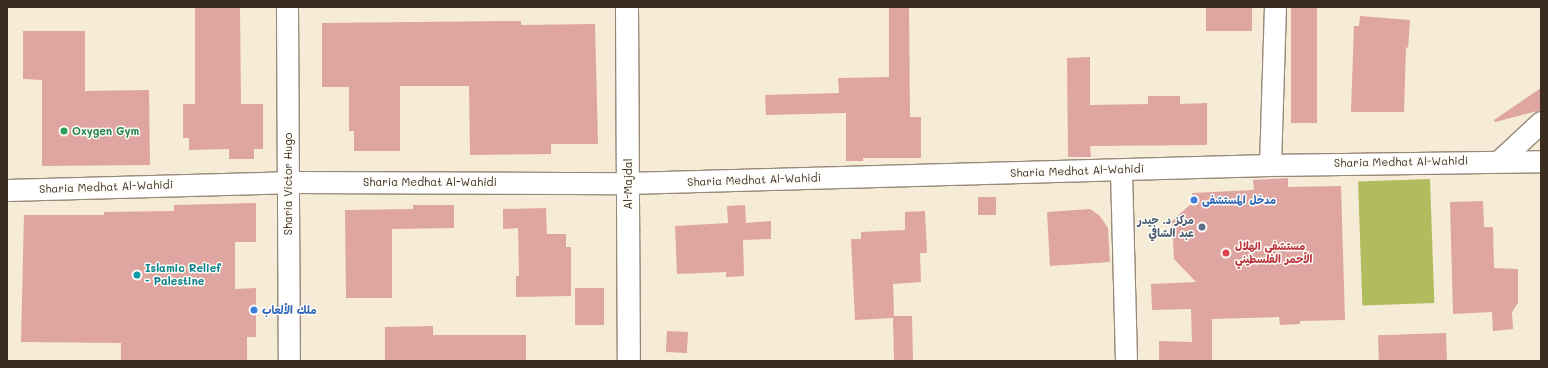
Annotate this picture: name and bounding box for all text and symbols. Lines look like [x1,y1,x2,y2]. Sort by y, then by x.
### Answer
place label: Oxygen Gym [72,124,139,138]
marker: Oxygen Gym [59,126,69,136]
street label: Sharia Victor Hugo [281,133,295,235]
street label: Sharia Medhat Al-Wahidi [1334,154,1468,170]
street label: Al-Majdal [621,159,635,209]
street label: Sharia Medhat Al-Wahidi [1010,162,1144,180]
street label: Sharia Medhat Al-Wahidi [687,171,821,189]
street label: Sharia Medhat Al-Wahidi [363,175,497,189]
street label: Sharia Medhat Al-Wahidi [39,178,173,196]
place label: مدخل المستشفى [1202,193,1276,207]
marker: مدخل المستشفى [1189,195,1199,205]
place label: مركز د. حيدر عبد الشافي [1138,214,1194,240]
marker: مركز د. حيدر عبد الشافي [1197,222,1207,232]
place label: مستشفى الهلال الأحمر الفلسطيني [1235,240,1312,266]
marker: مستشفى الهلال الأحمر الفلسطيني [1220,247,1232,259]
place label: Islamic Relief - Palestine [145,262,221,288]
marker: Islamic Relief - Palestine [132,270,142,280]
place label: ملك الألعاب [262,303,317,317]
marker: ملك الألعاب [249,305,259,315]

